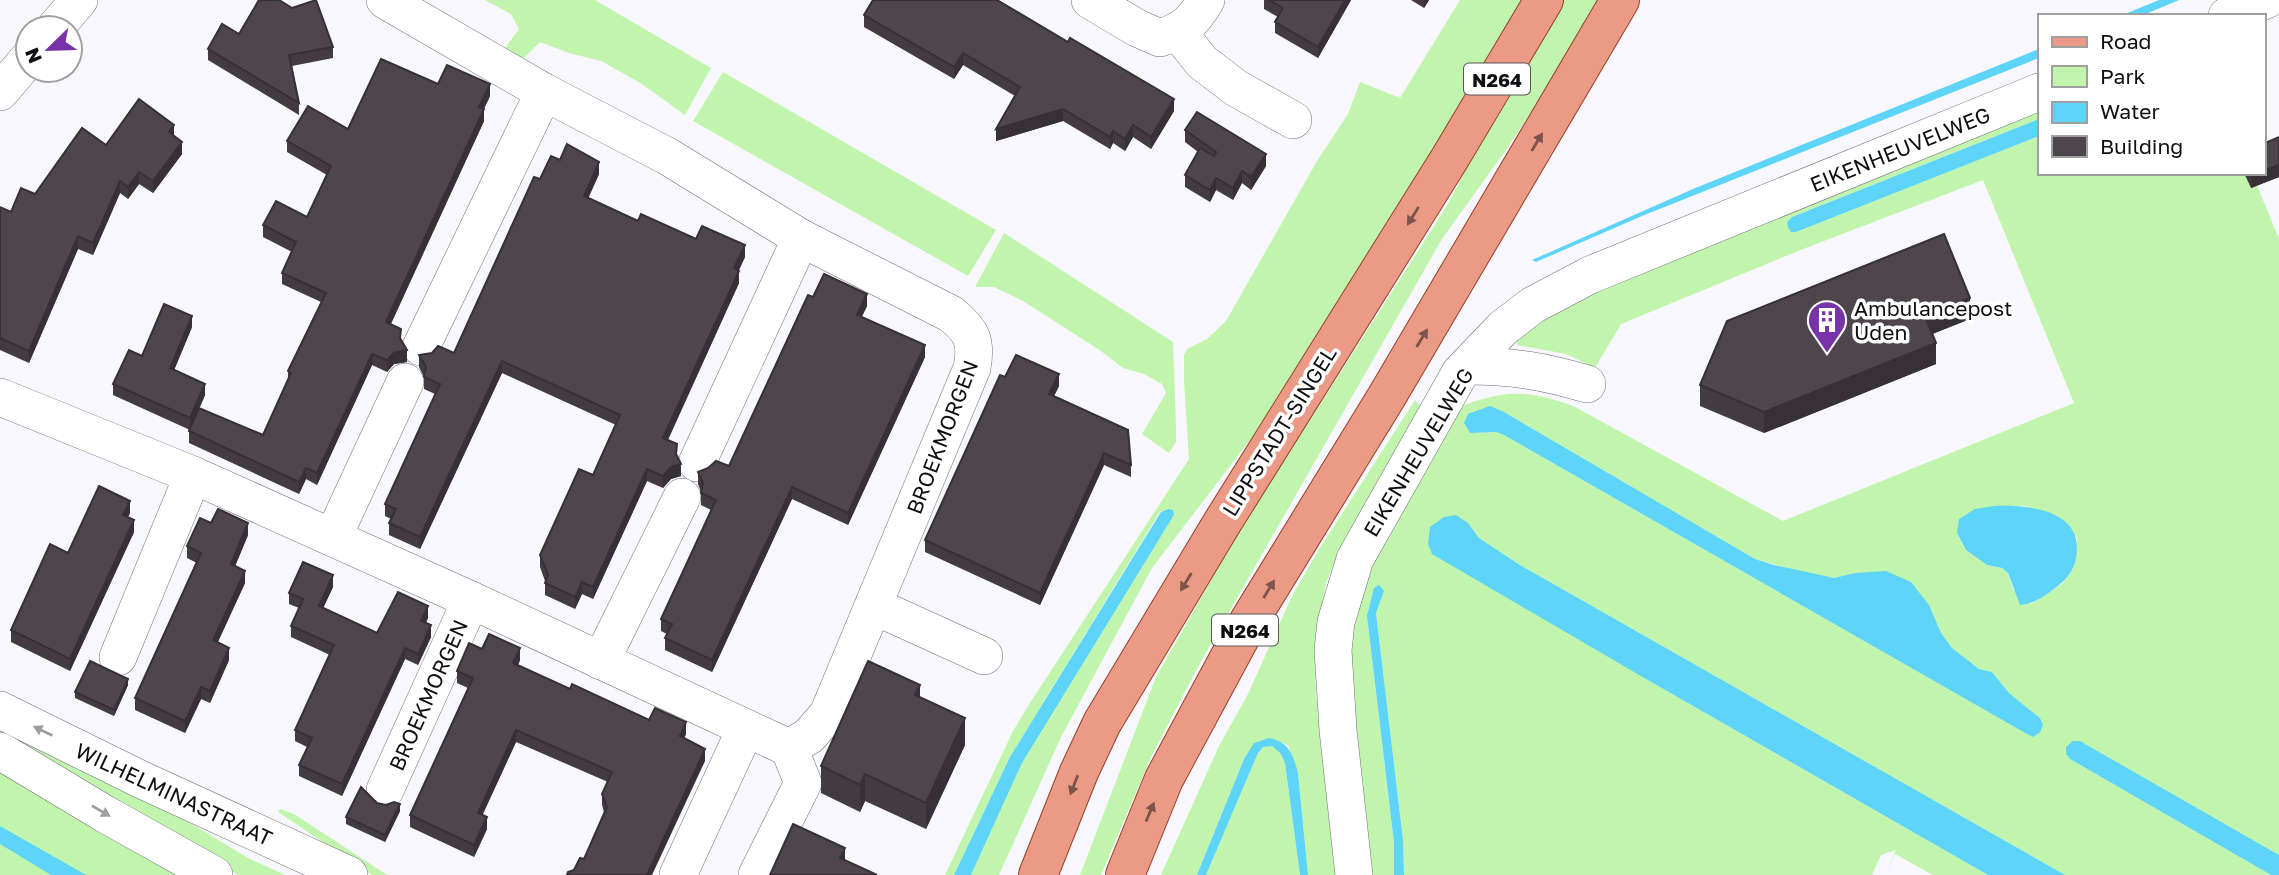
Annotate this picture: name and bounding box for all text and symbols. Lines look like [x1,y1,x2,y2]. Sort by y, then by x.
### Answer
north arrow [14,14,84,84]
legend [2038,14,2265,175]
text: Road [2100,28,2151,54]
text: N [19,45,46,67]
text: Park [2100,63,2146,89]
road number: N264 [1464,64,1530,94]
text: Water [2100,98,2160,124]
street label: EIKENHEUVELWEG [1806,101,1994,197]
one-way arrow [1531,132,1544,151]
text: Building [2100,133,2183,159]
one-way arrow [1407,206,1420,225]
place label: Ambulancepost Uden [1854,295,2012,345]
building icon: Ambulancepost Uden [1806,299,1848,354]
one-way arrow [1415,328,1428,347]
street label: LIPPSTADT-SINGEL [1216,341,1342,521]
street label: BROEKMORGEN [901,356,983,518]
street label: EIKENHEUVELWEG [1357,363,1479,541]
one-way arrow [1180,572,1193,591]
one-way arrow [1262,580,1275,599]
road number: N264 [1212,614,1278,646]
street label: BROEKMORGEN [383,615,473,775]
one-way arrow [33,726,53,737]
street label: WILHELMINASTRAAT [71,737,277,851]
one-way arrow [1068,774,1079,795]
one-way arrow [1145,801,1156,822]
one-way arrow [91,805,110,818]

